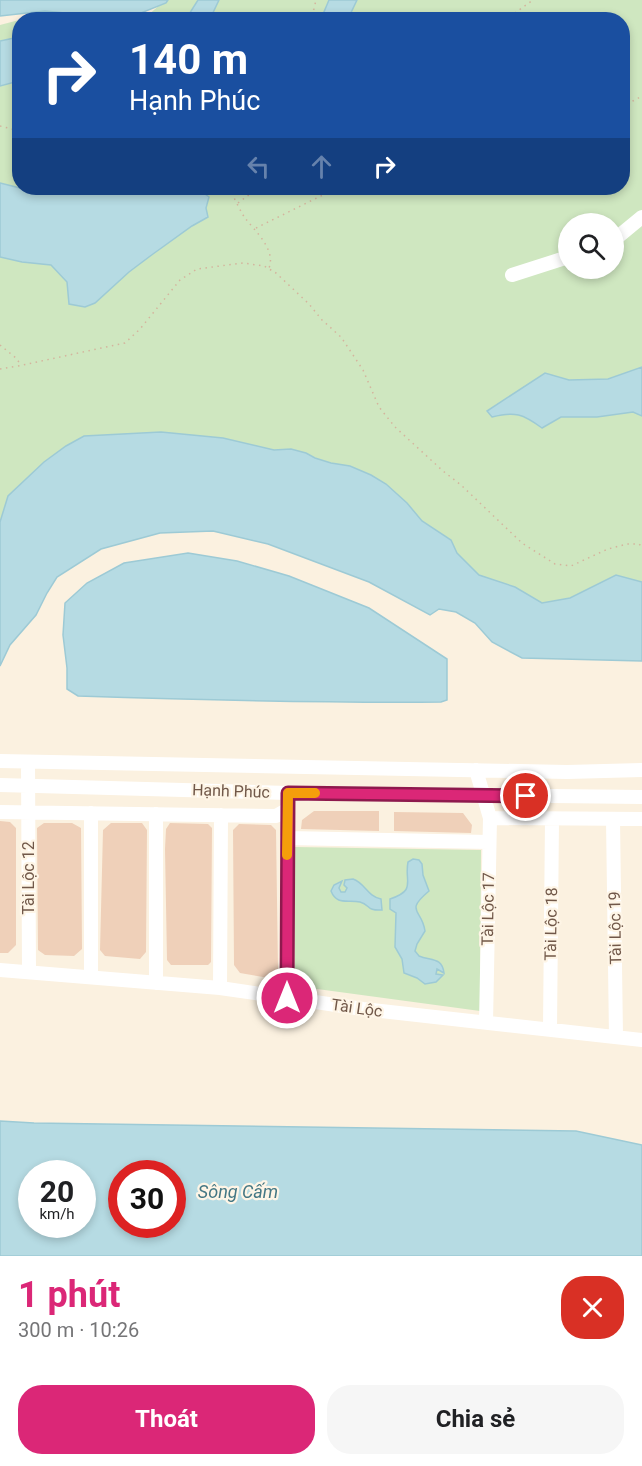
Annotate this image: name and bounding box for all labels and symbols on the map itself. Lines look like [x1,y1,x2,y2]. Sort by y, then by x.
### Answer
pin [500,770,551,821]
street label: Hạnh Phúc [192,780,270,802]
street label: Tài Lộc 12 [19,841,38,915]
street label: Tài Lộc 17 [478,872,498,946]
street label: Tài Lộc 18 [541,887,561,961]
street label: Tài Lộc 19 [605,891,625,965]
position arrow [255,966,319,1030]
street label: Tài Lộc [330,995,384,1021]
speed limit sign: 30 [108,1160,186,1238]
water label: Sông Cấm [198,1181,278,1202]

